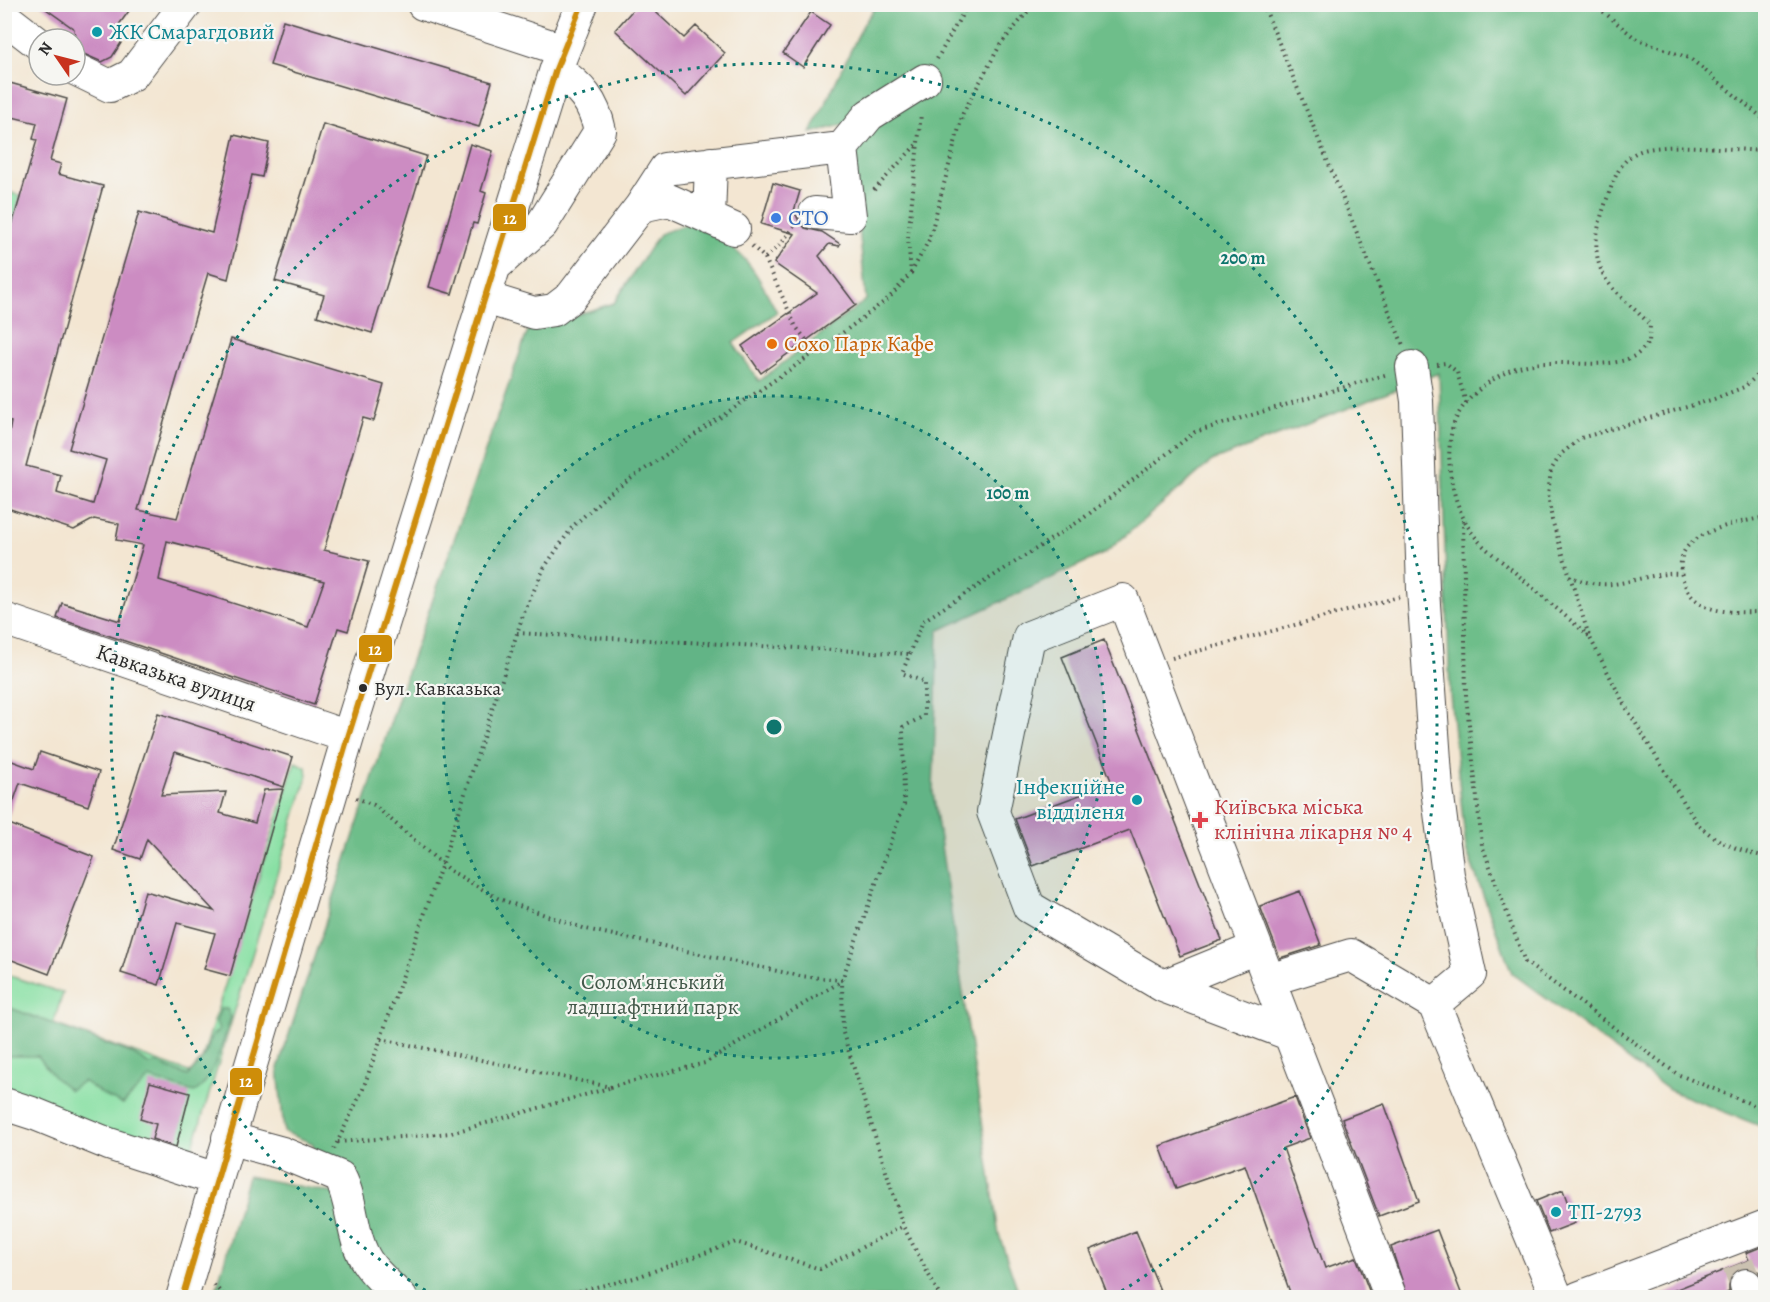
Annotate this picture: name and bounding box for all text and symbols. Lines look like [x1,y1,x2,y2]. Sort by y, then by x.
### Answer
place label: ЖК Смарагдовий [109,17,275,47]
marker: ЖК Смарагдовий [90,25,104,39]
north arrow [27,27,87,87]
text: N [33,38,58,60]
line badge: 12 [492,203,527,232]
place label: СТО [788,203,829,233]
text: 12 [503,208,517,230]
marker: СТО [769,211,783,225]
text: 200 m [1220,246,1266,270]
place label: Сохо Парк Кафе [784,329,934,359]
marker: Сохо Парк Кафе [765,337,779,351]
text: 100 m [987,481,1029,505]
line badge: 12 [358,634,393,663]
street label: Кавказька вулиця [92,637,260,719]
text: 12 [368,639,382,661]
place label: Вул. Кавказька [374,675,502,702]
marker: Вул. Кавказька [357,682,369,694]
centre of rings [764,717,784,737]
place label: Інфекційне відділеня [1015,772,1125,827]
place label: Київська міська клінічна лікарня № 4 [1214,792,1412,847]
marker: Інфекційне відділеня [1130,793,1144,807]
marker: Київська міська клінічна лікарня № 4 [1191,811,1209,829]
park label: Солом'янський ладшафтний парк [567,967,739,1022]
line badge: 12 [229,1067,263,1096]
text: 12 [239,1071,253,1093]
place label: ТП-2793 [1568,1197,1642,1227]
marker: ТП-2793 [1549,1205,1563,1219]

